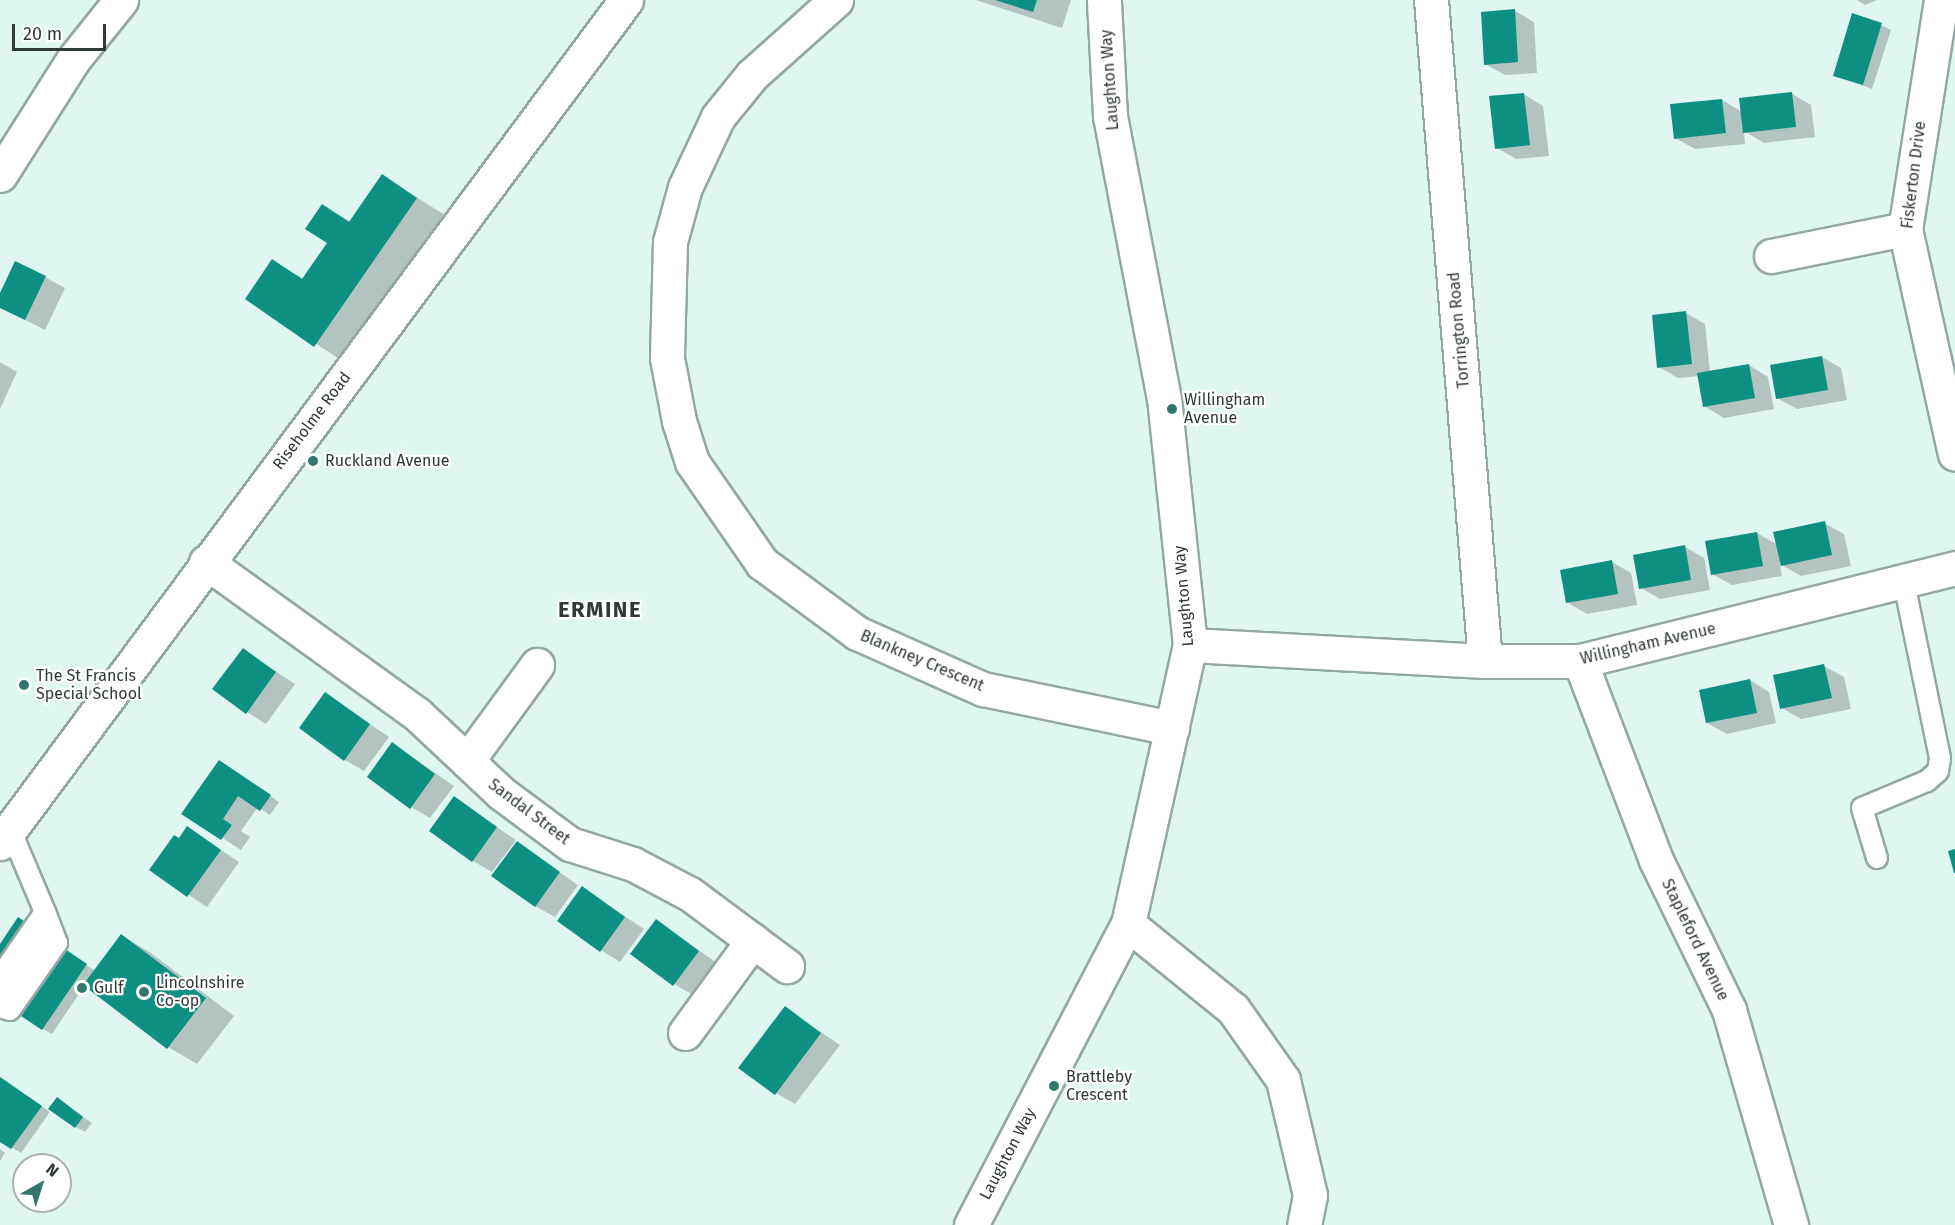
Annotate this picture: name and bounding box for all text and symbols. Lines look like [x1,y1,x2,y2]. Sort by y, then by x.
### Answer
scale bar [15,12,110,50]
text: 20 m [23,23,62,45]
street label: Laughton Way [1097,29,1123,131]
street label: Fiskerton Drive [1898,120,1930,230]
street label: Torrington Road [1444,271,1474,389]
street label: Riseholme Road [269,368,355,474]
place label: Willingham Avenue [1184,390,1265,428]
marker: Willingham Avenue [1165,402,1179,416]
place label: Ruckland Avenue [325,451,449,471]
marker: Ruckland Avenue [306,454,320,468]
street label: Laughton Way [1170,545,1198,647]
district label: ERMINE [558,597,642,623]
street label: Willingham Avenue [1578,619,1718,669]
street label: Blankney Crescent [857,626,987,696]
place label: The St Francis Special School [36,666,142,704]
marker: The St Francis Special School [17,678,31,692]
street label: Sandal Street [484,775,574,849]
street label: Stapleford Avenue [1657,876,1733,1004]
place label: Lincolnshire Co-op [156,973,244,1011]
place label: Gulf [94,978,123,998]
marker: Gulf [75,981,89,995]
marker: Lincolnshire Co-op [137,985,151,999]
place label: Brattleby Crescent [1066,1067,1132,1105]
marker: Brattleby Crescent [1047,1079,1061,1093]
street label: Laughton Way [976,1105,1040,1203]
north arrow [12,1153,72,1213]
text: N [42,1159,62,1181]

